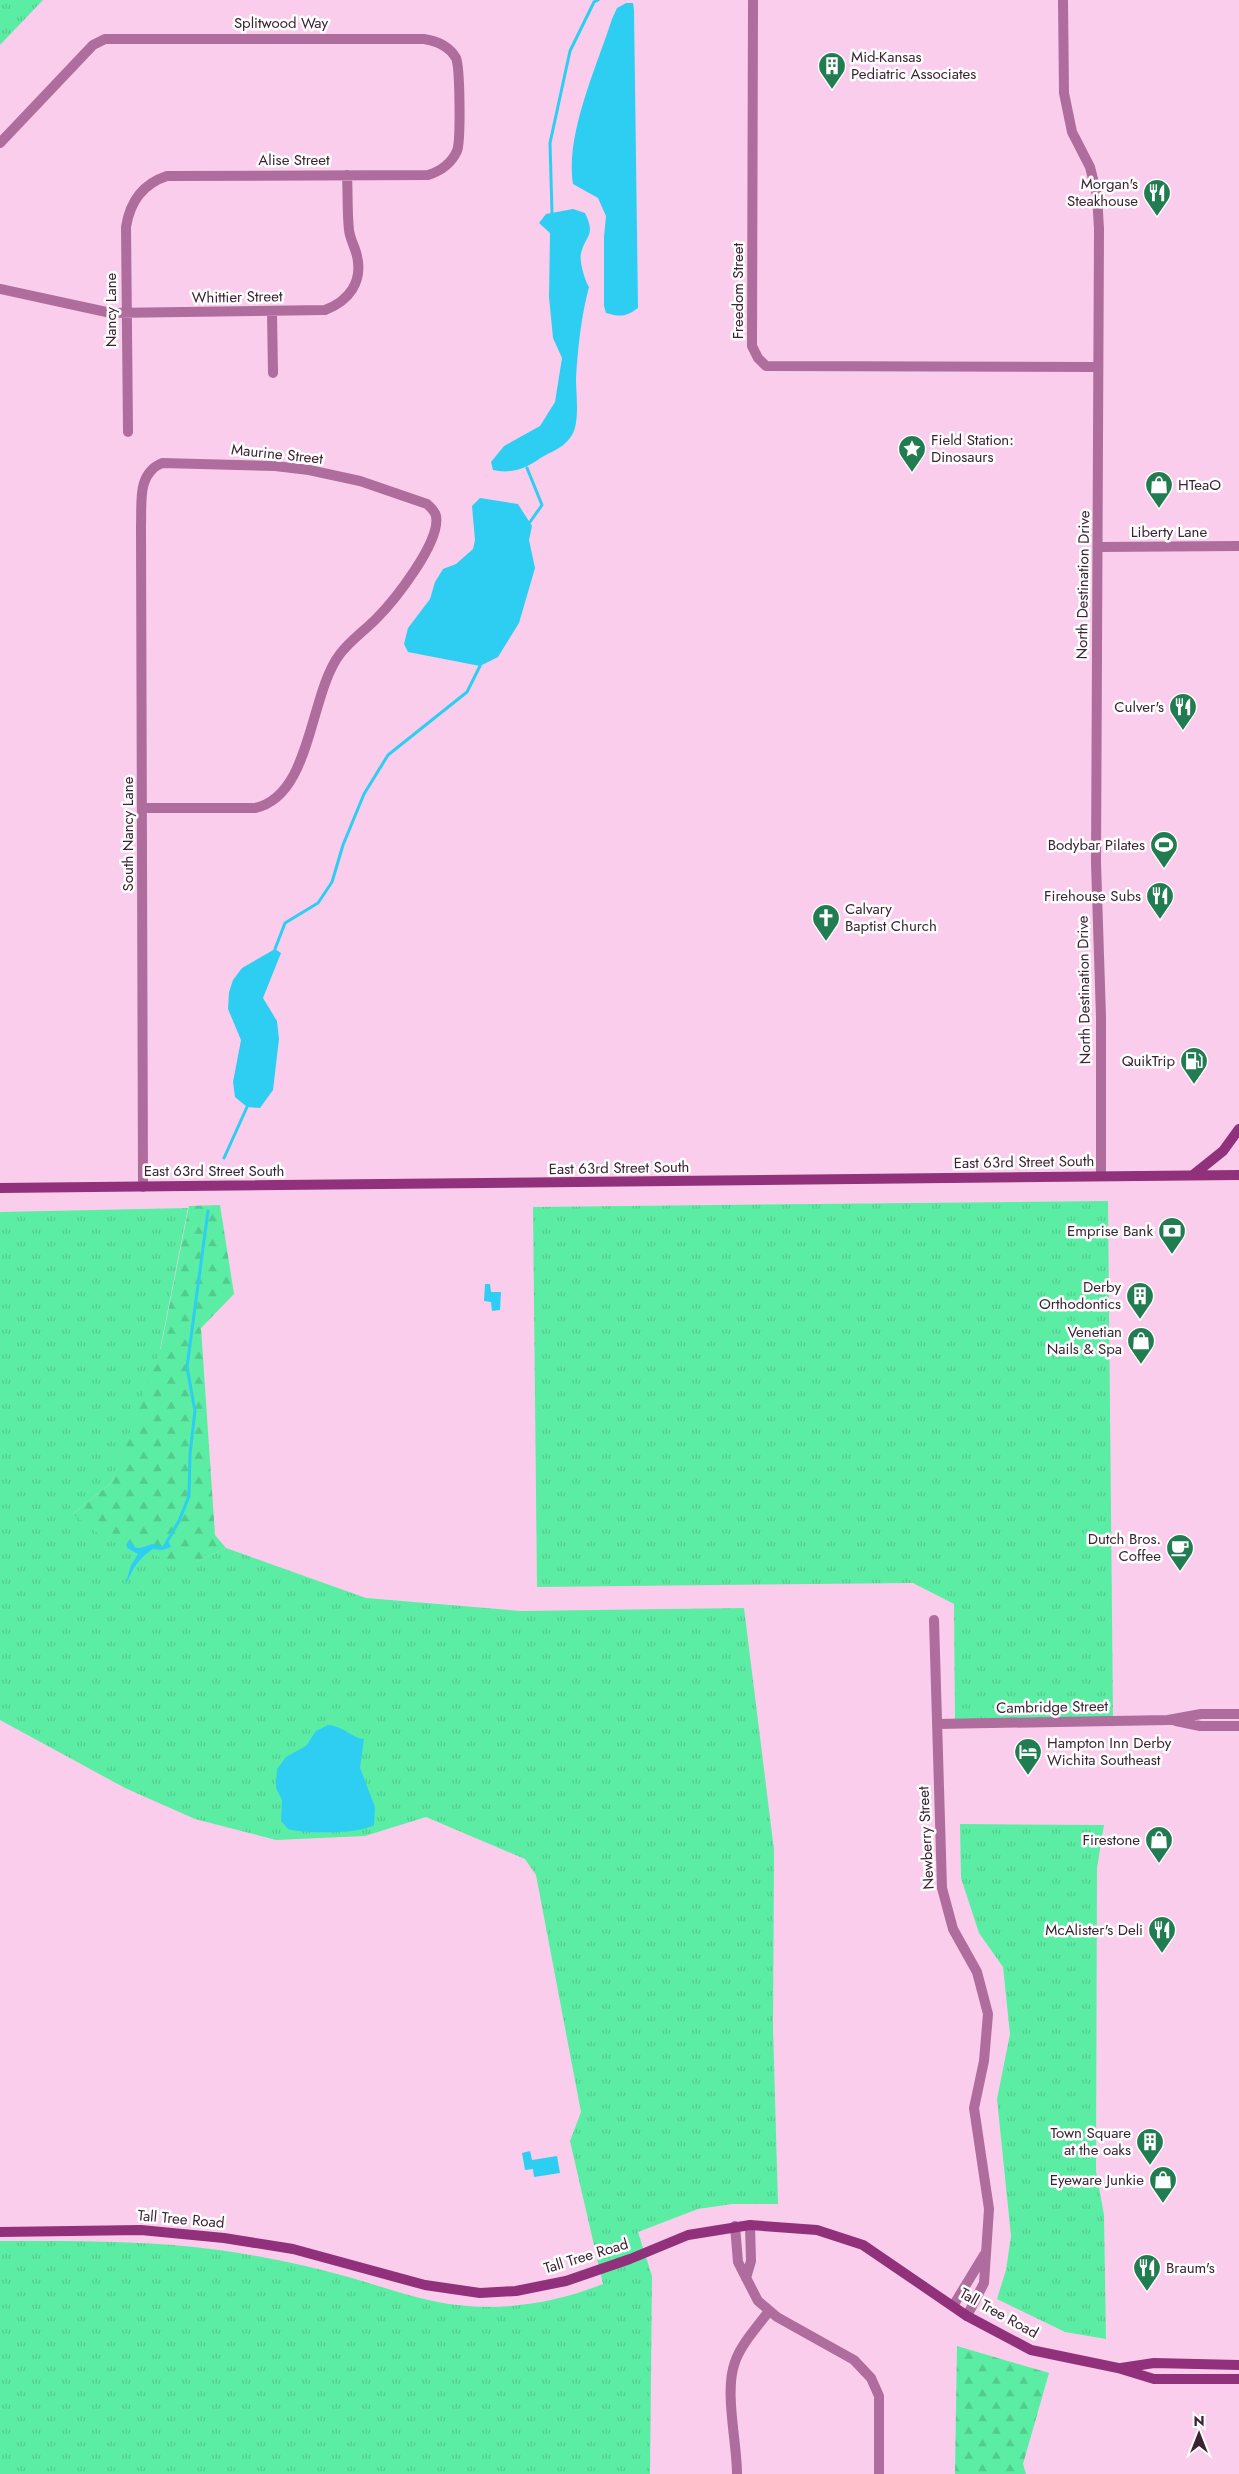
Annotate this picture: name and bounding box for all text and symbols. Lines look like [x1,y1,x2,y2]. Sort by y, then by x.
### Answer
street label: Splitwood Way [234,12,329,34]
place label: Mid-Kansas Pediatric Associates [851,46,976,85]
building icon: Mid-Kansas Pediatric Associates [817,51,847,90]
street label: Alise Street [258,149,330,171]
place label: Morgan's Steakhouse [1067,173,1138,212]
restaurant icon: Morgan's Steakhouse [1142,178,1172,217]
street label: Freedom Street [727,242,749,339]
street label: Nancy Lane [100,272,122,347]
street label: Whittier Street [191,285,283,309]
place label: Field Station: Dinosaurs [931,429,1014,468]
place icon: Field Station: Dinosaurs [897,434,927,473]
street label: Maurine Street [230,438,324,470]
shop icon: HTeaO [1144,470,1174,509]
place label: HTeaO [1178,474,1221,496]
street label: North Destination Drive [1071,510,1095,660]
street label: Liberty Lane [1131,521,1207,543]
restaurant icon: Culver's [1168,692,1198,731]
place label: Culver's [1114,696,1164,718]
street label: South Nancy Lane [117,776,139,891]
sports icon: Bodybar Pilates [1149,830,1179,869]
place label: Bodybar Pilates [1048,834,1145,856]
restaurant icon: Firehouse Subs [1145,881,1175,920]
place label: Firehouse Subs [1044,885,1141,907]
place label: Calvary Baptist Church [845,898,937,937]
church icon: Calvary Baptist Church [811,903,841,942]
street label: North Destination Drive [1072,915,1096,1065]
fuel station icon: QuikTrip [1179,1046,1209,1085]
place label: QuikTrip [1122,1050,1175,1072]
street label: East 63rd Street South [953,1150,1095,1174]
street label: East 63rd Street South [548,1156,690,1180]
street label: East 63rd Street South [144,1160,284,1182]
bank icon: Emprise Bank [1157,1216,1187,1255]
place label: Emprise Bank [1067,1220,1153,1242]
place label: Derby Orthodontics [1039,1276,1121,1315]
building icon: Derby Orthodontics [1125,1281,1155,1320]
place label: Venetian Nails & Spa [1047,1321,1122,1360]
shop icon: Venetian Nails & Spa [1126,1326,1156,1365]
place label: Dutch Bros. Coffee [1088,1528,1161,1567]
cafe icon: Dutch Bros. Coffee [1165,1533,1195,1572]
street label: Cambridge Street [996,1695,1109,1719]
place label: Hampton Inn Derby Wichita Southeast [1047,1732,1172,1771]
hotel icon: Hampton Inn Derby Wichita Southeast [1013,1737,1043,1776]
street label: Newberry Street [912,1785,940,1890]
shop icon: Firestone [1144,1825,1174,1864]
place label: Firestone [1083,1829,1140,1851]
restaurant icon: McAlister's Deli [1147,1915,1177,1954]
place label: McAlister's Deli [1045,1919,1143,1941]
place label: Town Square at the oaks [1050,2122,1131,2161]
building icon: Town Square at the oaks [1135,2127,1165,2166]
shop icon: Eyeware Junkie [1148,2165,1178,2204]
place label: Eyeware Junkie [1050,2169,1144,2191]
street label: Tall Tree Road [137,2204,225,2234]
street label: Tall Tree Road [541,2233,631,2279]
restaurant icon: Braum's [1132,2253,1162,2292]
place label: Braum's [1166,2257,1215,2279]
street label: Tall Tree Road [956,2282,1042,2344]
north arrow [1174,2409,1224,2459]
text: N [1193,2411,1205,2431]

